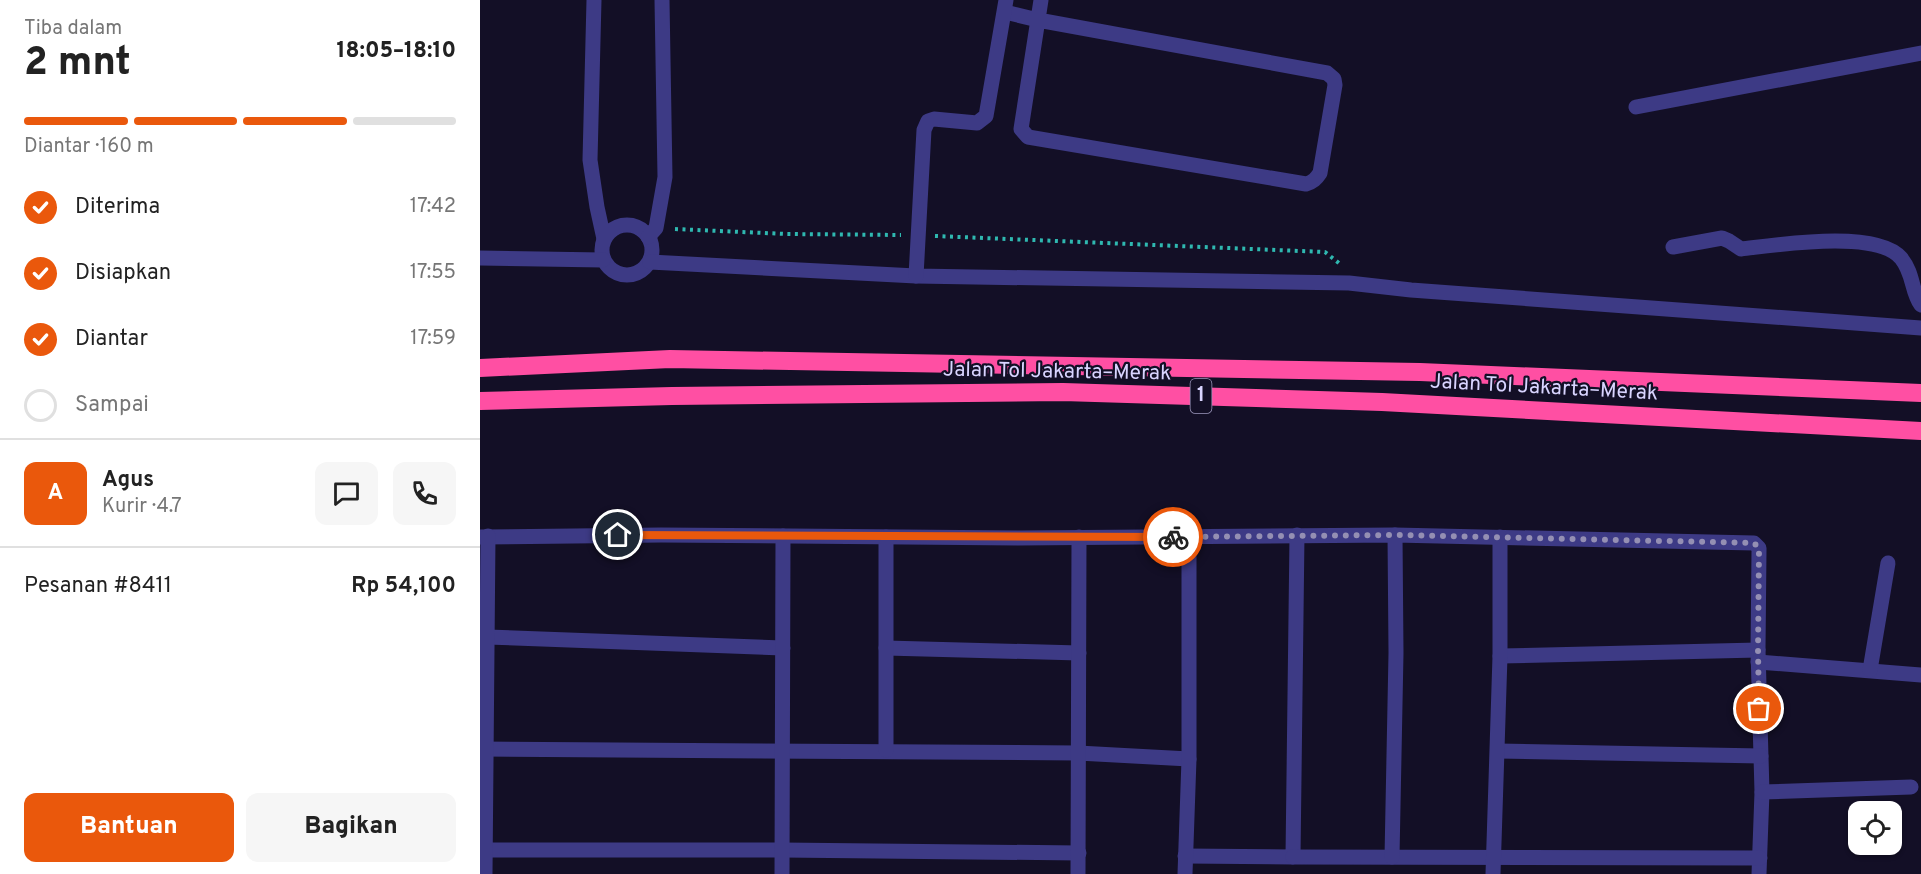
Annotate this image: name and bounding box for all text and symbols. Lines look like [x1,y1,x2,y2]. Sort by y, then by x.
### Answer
text: Tiba dalam [24,16,122,42]
text: 18:05–18:10 [337,38,456,65]
text: 2 mnt [24,40,131,89]
text: Diantar · 160 m [24,134,154,160]
icon: check [24,191,57,224]
text: Diterima [75,194,160,221]
text: 17:42 [410,194,456,220]
icon: check [24,257,57,290]
text: Disiapkan [75,260,171,287]
text: 17:55 [410,260,456,286]
icon: check [24,323,57,356]
text: Diantar [75,326,148,353]
text: 17:59 [410,326,456,352]
street label: Jalan Tol Jakarta–Merak [943,357,1171,387]
street label: Jalan Tol Jakarta–Merak [1429,369,1659,407]
road number: 1 [1190,379,1212,413]
text: Sampai [75,392,149,419]
button: chat [315,462,378,525]
button: phone [393,462,456,525]
text: Agus [102,467,154,494]
text: A [48,480,63,507]
text: Kurir · 4.7 [102,494,182,520]
courier [1143,507,1203,567]
pin [592,509,643,560]
icon: home [601,518,634,551]
icon: bike [1157,521,1190,554]
text: Pesanan #8411 [24,573,172,600]
text: Rp 54,100 [351,573,456,600]
pin [1733,683,1784,734]
icon: bag [1742,692,1775,725]
button: Bantuan [24,793,234,862]
button: Bagikan [246,793,456,862]
map controls [1848,801,1902,855]
button: locate [1848,801,1902,855]

